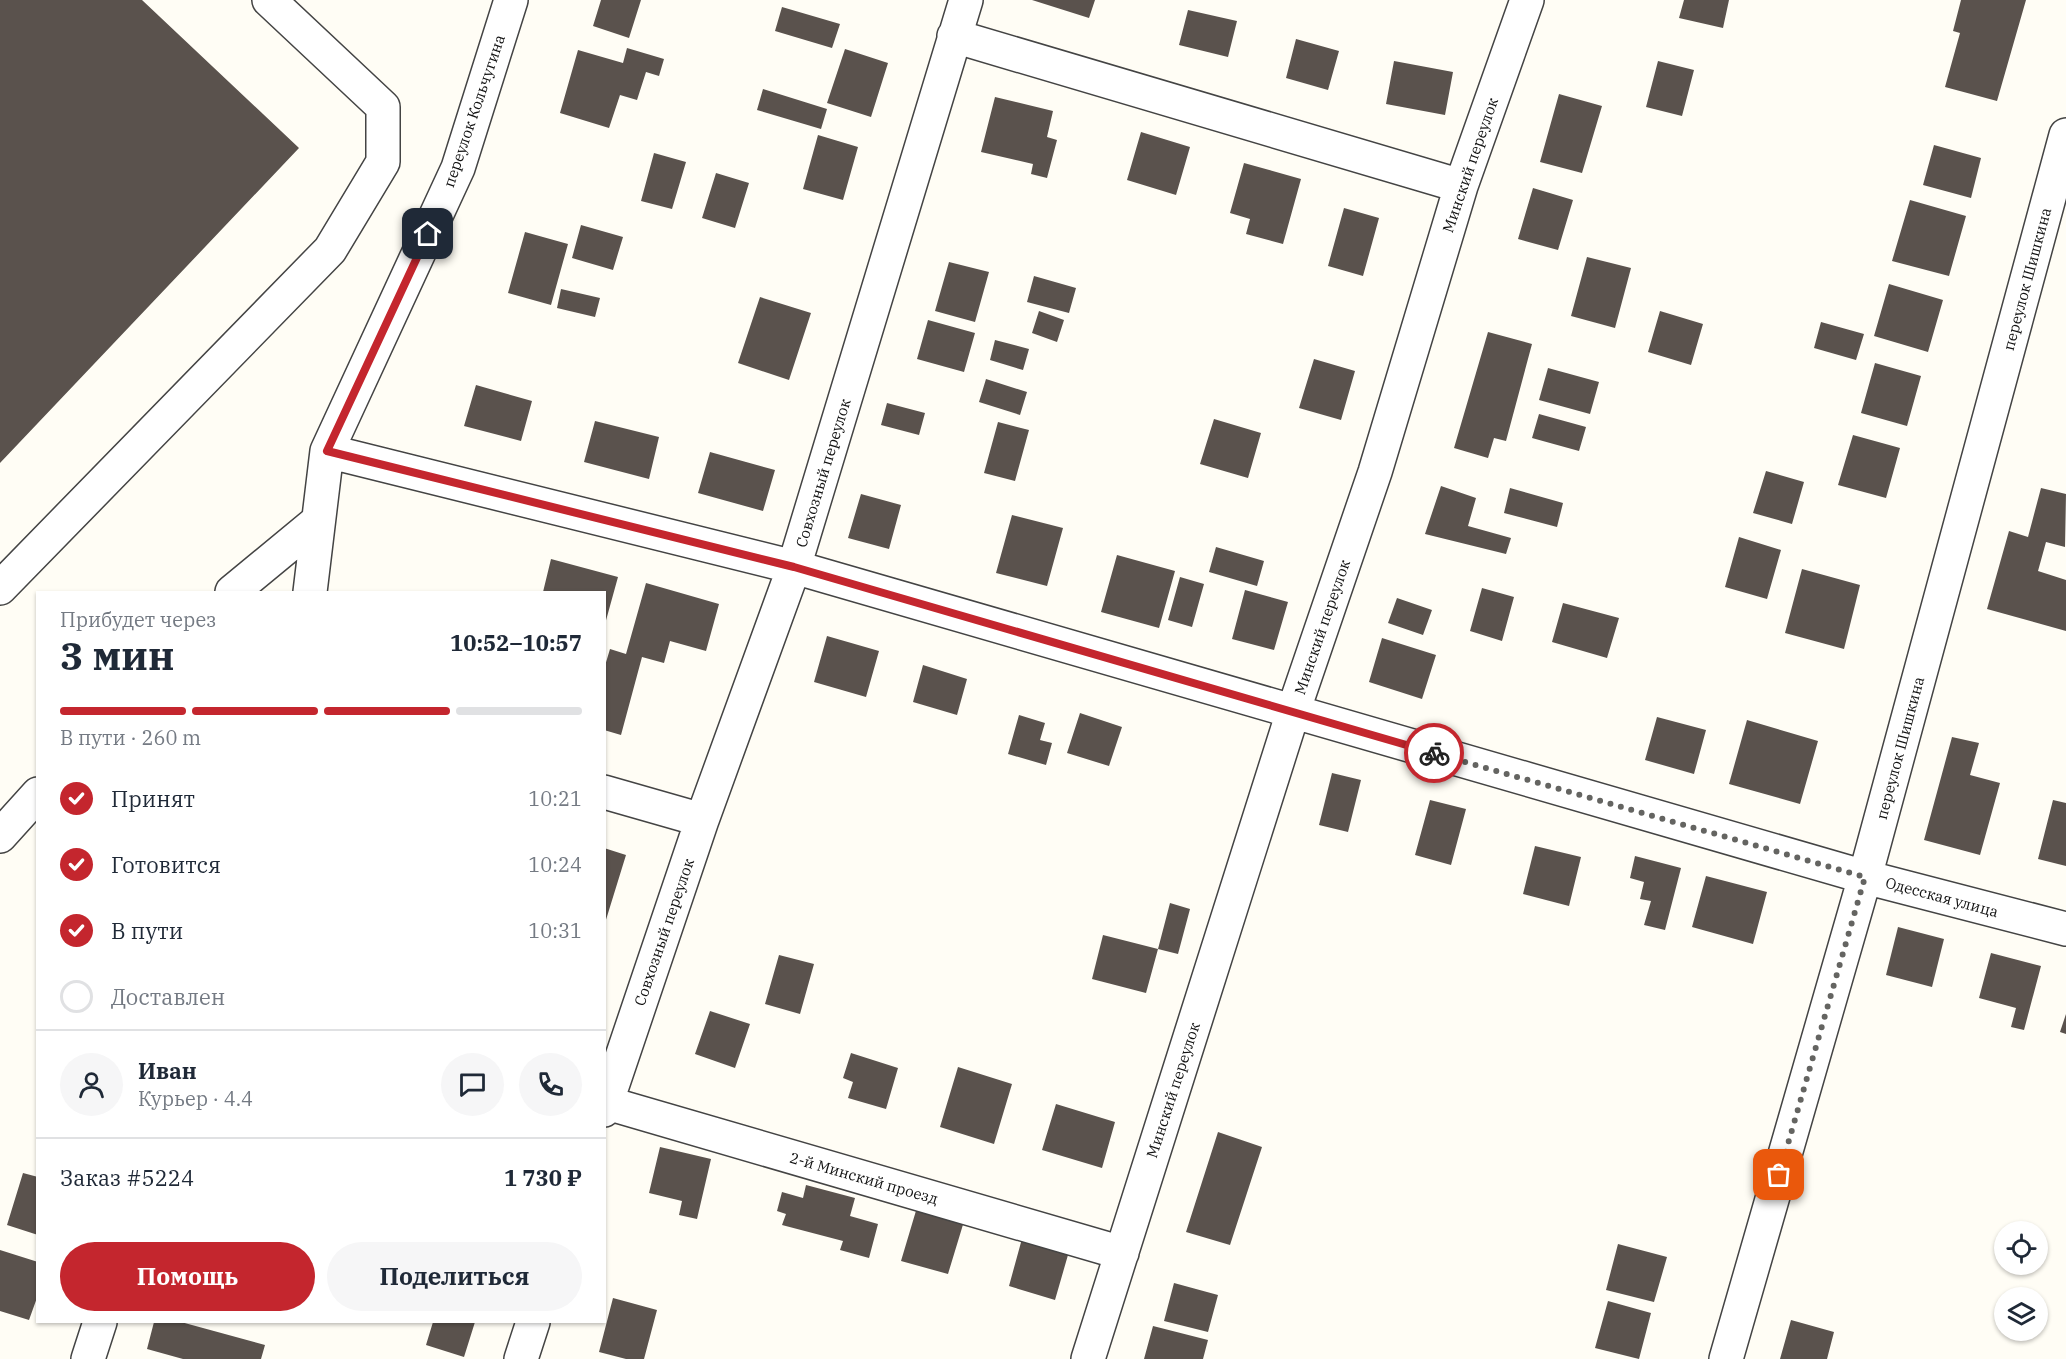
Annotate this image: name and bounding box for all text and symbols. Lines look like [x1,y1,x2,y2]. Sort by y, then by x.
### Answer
street label: переулок Кольчугина [439,32,509,190]
street label: Минский переулок [1438,95,1502,235]
street label: переулок Шишкина [1999,205,2055,353]
pin [402,208,453,259]
icon: home [411,217,444,250]
street label: Совхозный переулок [791,396,855,550]
street label: Минский переулок [1290,557,1354,697]
text: Прибудет через [60,606,216,633]
text: 10:52–10:57 [450,628,582,657]
text: 3 мин [60,630,174,681]
street label: переулок Шишкина [1872,674,1928,822]
courier [1404,723,1464,783]
text: В пути · 260 m [60,724,201,751]
icon: bike [1418,737,1451,770]
icon: check [60,782,93,815]
text: Принят [111,784,195,813]
text: 10:21 [528,785,582,812]
icon: check [60,848,93,881]
text: Готовится [111,850,221,879]
text: 10:24 [528,851,582,878]
street label: Совхозный переулок [630,856,698,1008]
street label: Одесская улица [1883,873,2001,921]
icon: check [60,914,93,947]
text: В пути [111,916,183,945]
text: 10:31 [528,917,582,944]
text: Доставлен [111,982,225,1011]
street label: Минский переулок [1142,1020,1204,1160]
button: person [60,1053,123,1116]
button: chat [441,1053,504,1116]
button: phone [519,1053,582,1116]
text: Иван [138,1056,197,1085]
text: Курьер · 4.4 [138,1085,253,1112]
street label: 2-й Минский проезд [788,1148,940,1208]
pin [1753,1149,1804,1200]
icon: bag [1762,1158,1795,1191]
text: Заказ #5224 [60,1163,194,1192]
text: 1 730 ₽ [504,1163,582,1192]
map controls [1994,1221,2048,1341]
button: locate [1994,1221,2048,1275]
button: Помощь [60,1242,315,1311]
button: Поделиться [327,1242,582,1311]
button: layers [1994,1287,2048,1341]

